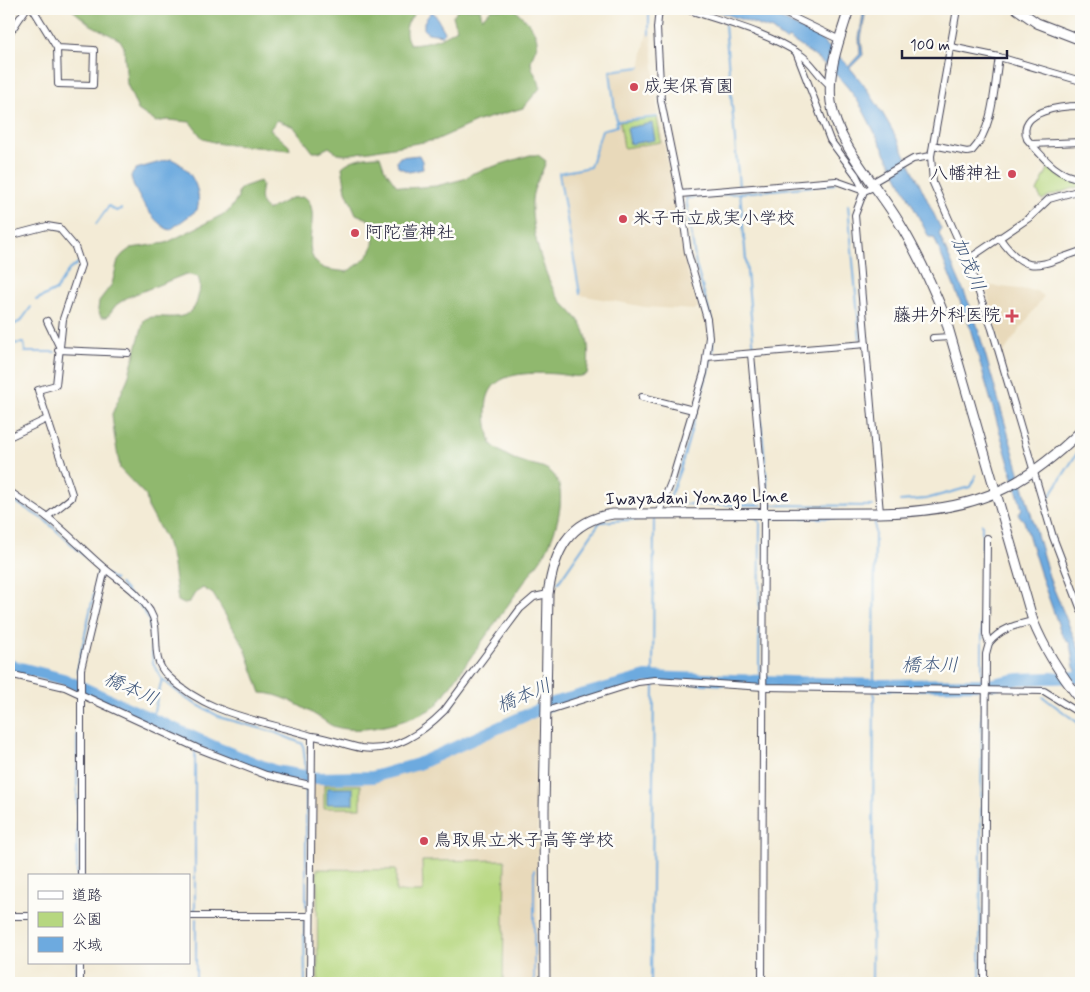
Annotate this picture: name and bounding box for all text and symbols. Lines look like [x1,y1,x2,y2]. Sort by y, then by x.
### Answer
scale bar [902,28,1008,60]
text: 100 m [910,36,950,56]
place label: 成実保育園 [644,75,734,99]
marker: 成実保育園 [628,81,640,93]
place label: 八幡神社 [930,162,1002,186]
marker: 八幡神社 [1006,168,1018,180]
place label: 米子市立成実小学校 [633,207,795,231]
marker: 米子市立成実小学校 [617,213,629,225]
place label: 阿陀萱神社 [365,221,455,245]
marker: 阿陀萱神社 [349,227,361,239]
water label: 加茂川 [945,233,991,295]
place label: 藤井外科医院 [893,304,1001,328]
marker: 藤井外科医院 [1005,309,1019,323]
street label: Iwayadani Yonago Line [605,484,789,512]
water label: 橋本川 [901,653,959,678]
water label: 橋本川 [100,666,162,712]
water label: 橋本川 [493,673,555,719]
place label: 鳥取県立米子高等学校 [434,829,614,853]
marker: 鳥取県立米子高等学校 [418,835,430,847]
legend [28,874,190,964]
text: 道路 [72,886,102,906]
text: 公園 [72,910,102,930]
text: 水域 [72,936,102,956]

